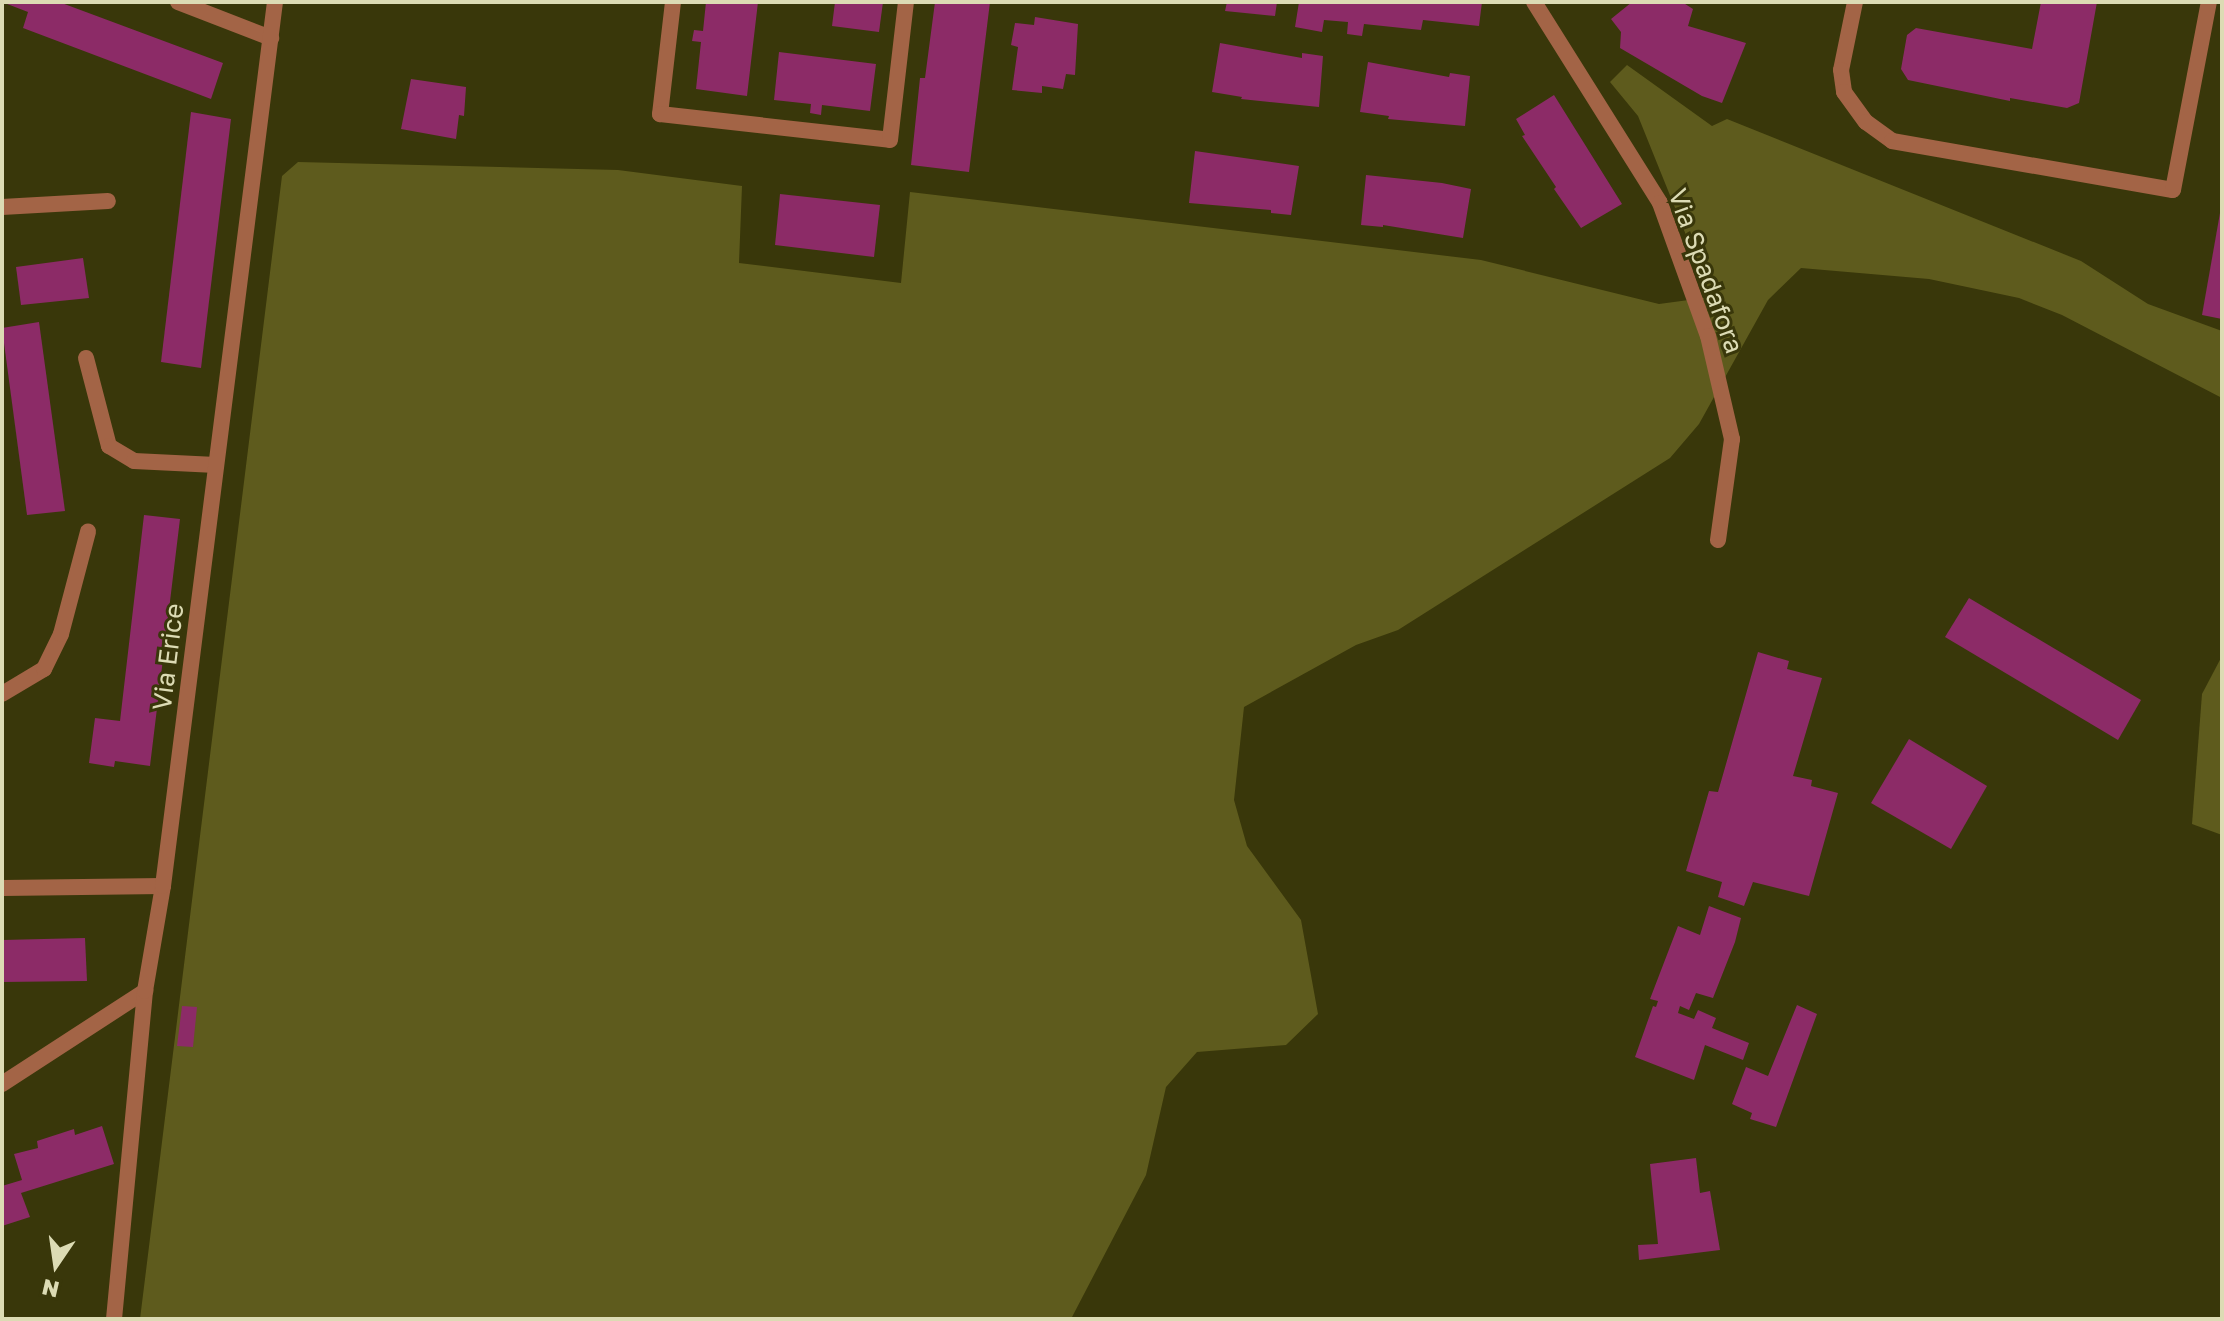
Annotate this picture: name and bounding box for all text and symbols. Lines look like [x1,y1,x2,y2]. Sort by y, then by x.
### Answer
street label: Via Spadafora [1662,184,1750,358]
street label: Via Erice [146,602,190,712]
north arrow [16,1225,96,1305]
text: N [39,1274,62,1304]

